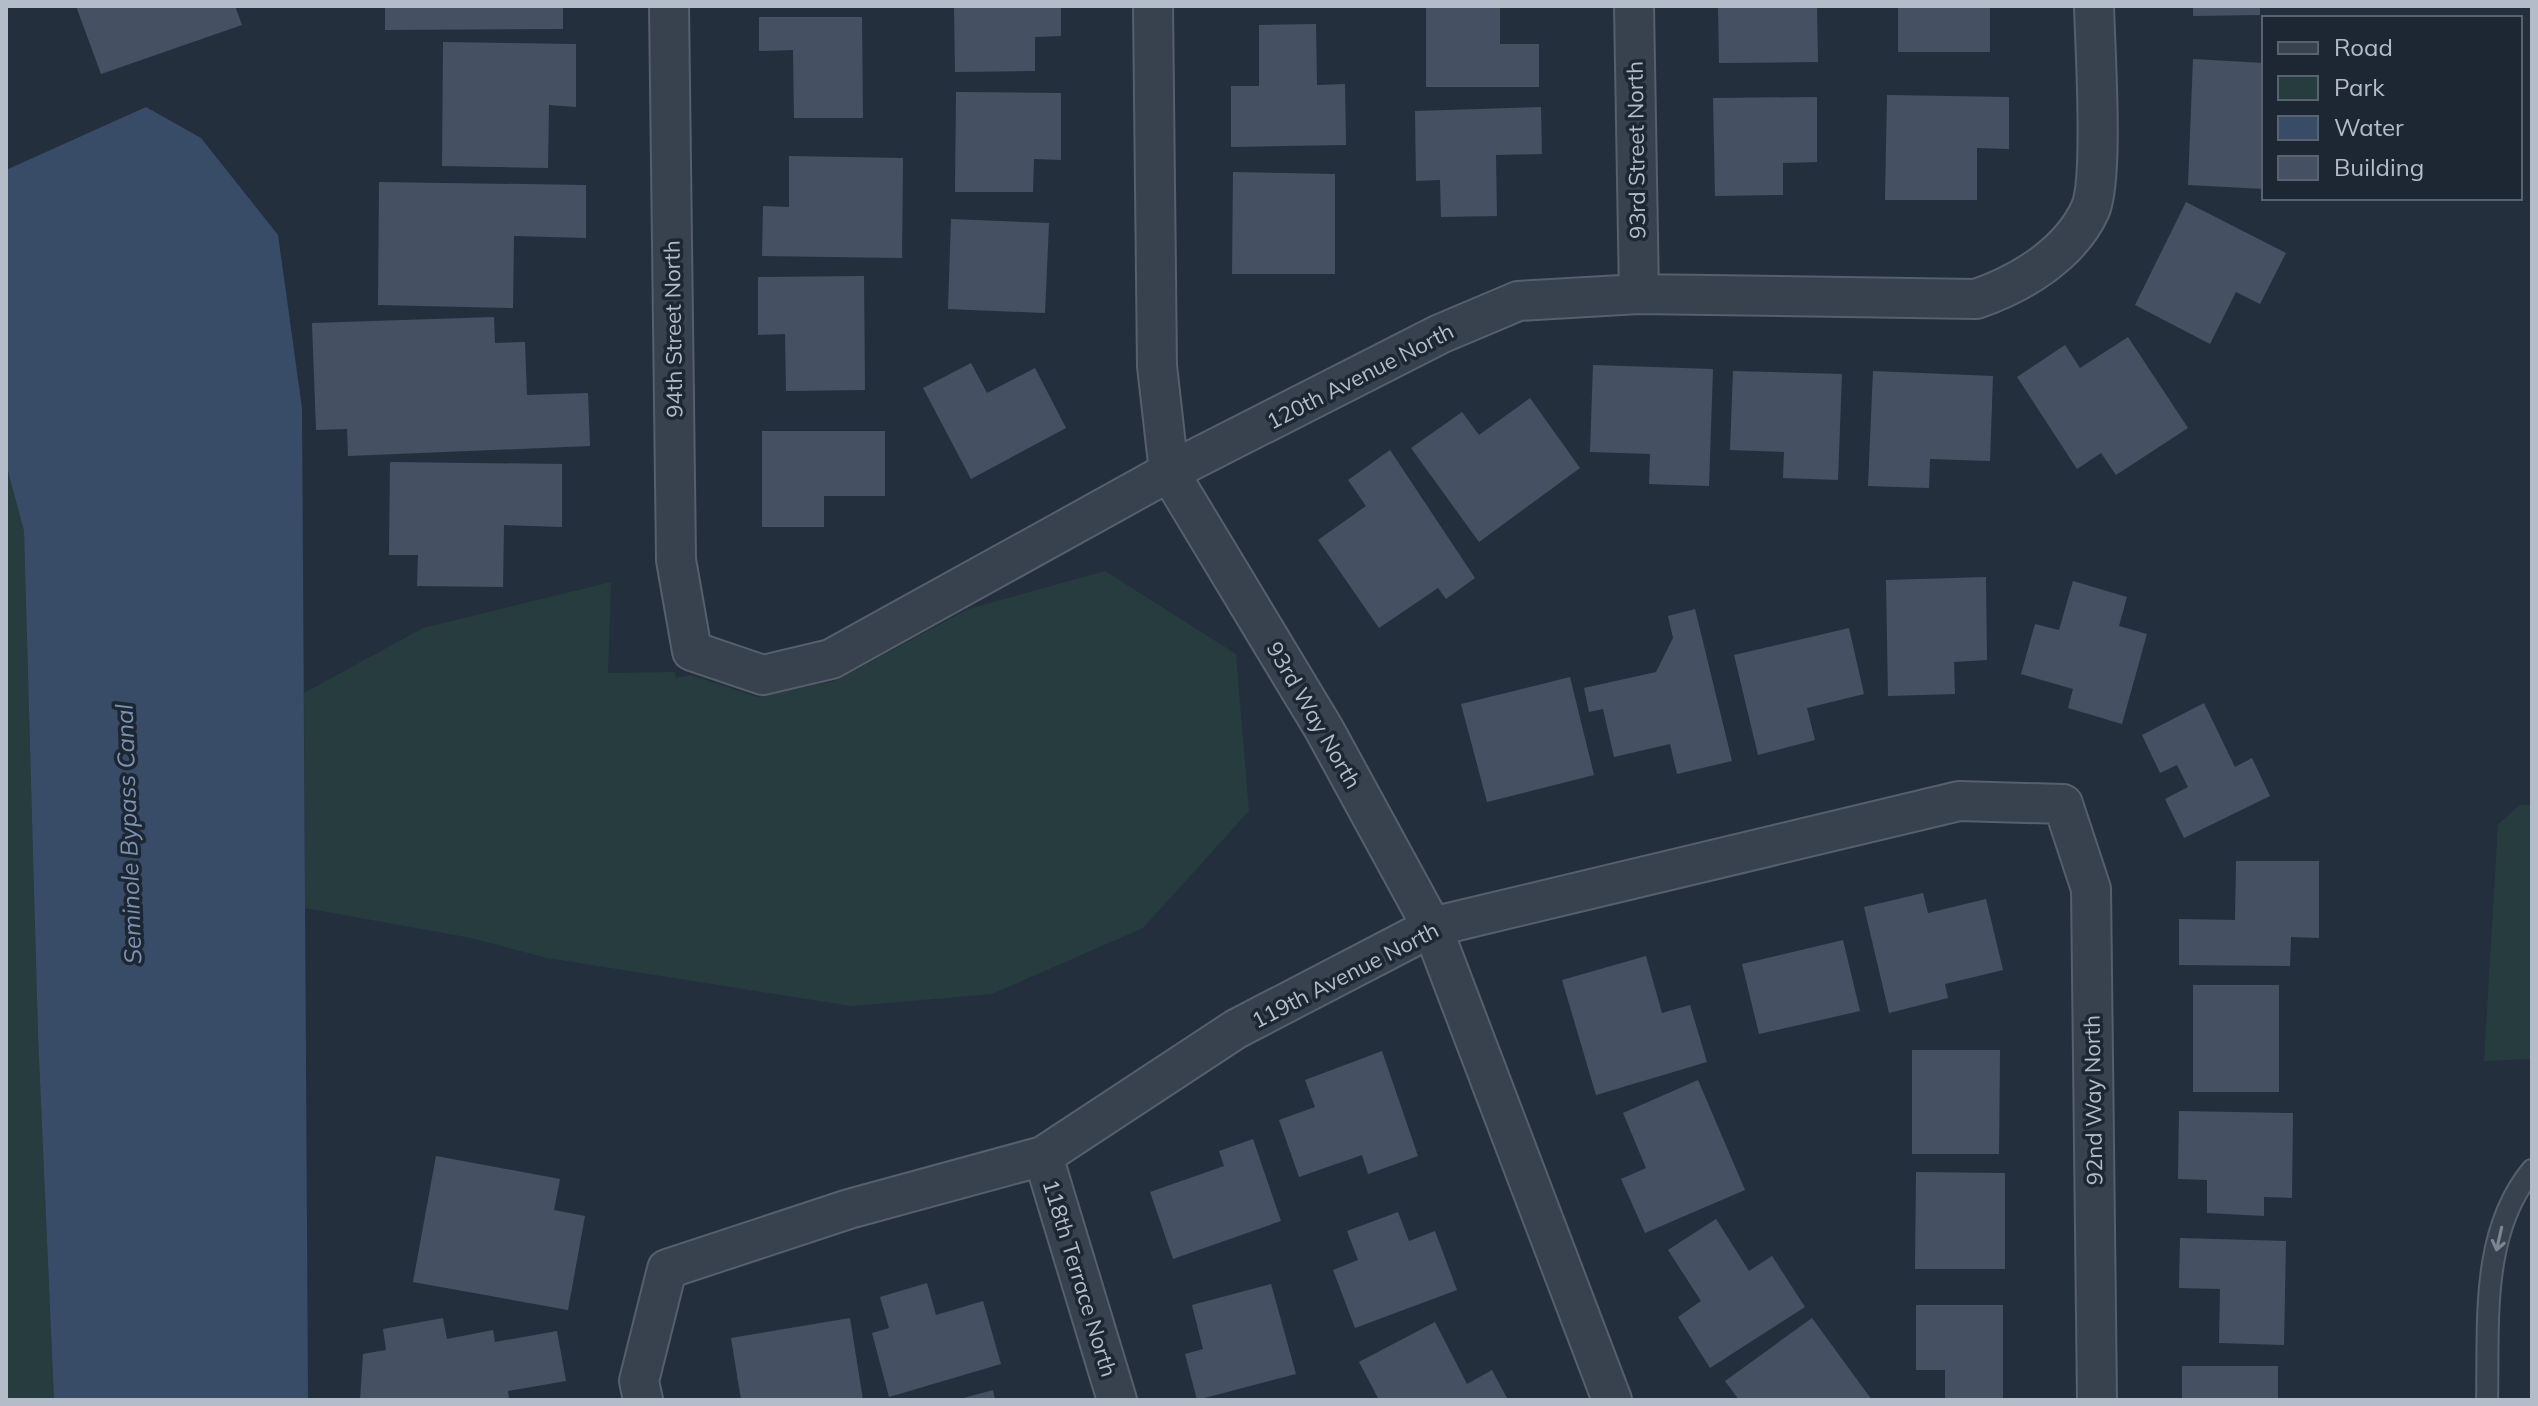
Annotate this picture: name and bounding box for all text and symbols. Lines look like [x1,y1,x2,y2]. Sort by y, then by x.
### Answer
legend [2262,16,2522,200]
text: Road [2334,32,2393,62]
street label: 93rd Street North [1620,61,1652,239]
text: Park [2334,72,2385,102]
text: Water [2334,112,2404,142]
text: Building [2334,152,2424,182]
street label: 94th Street North [657,240,689,418]
street label: 120th Avenue North [1262,317,1458,435]
street label: 93rd Way North [1261,637,1367,793]
water label: Seminole Bypass Canal [108,703,148,965]
street label: 119th Avenue North [1247,916,1443,1034]
street label: 92nd Way North [2078,1015,2108,1185]
street label: 118th Terrace North [1037,1176,1123,1380]
one-way arrow [2491,1226,2506,1252]

